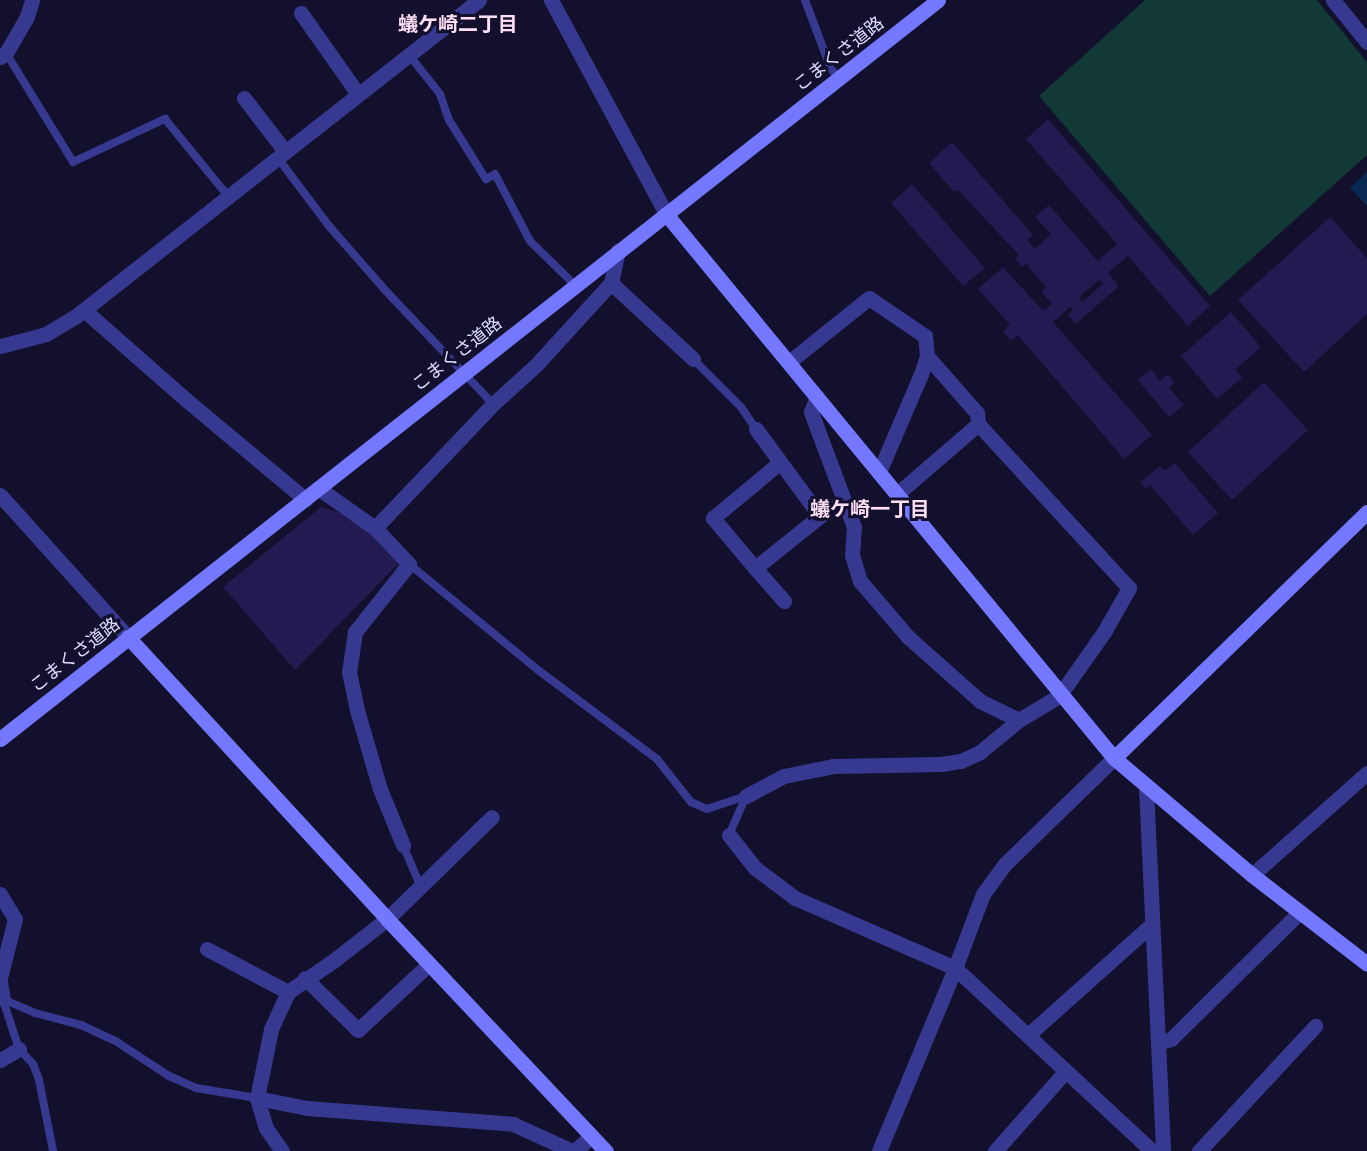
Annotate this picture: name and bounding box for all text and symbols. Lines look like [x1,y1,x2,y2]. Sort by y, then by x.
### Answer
district label: 蟻ケ崎二丁目 [398,12,518,36]
street label: こまくさ道路 [790,12,888,96]
street label: こまくさ道路 [408,312,506,396]
district label: 蟻ケ崎一丁目 [810,497,930,521]
street label: こまくさ道路 [26,613,124,697]

